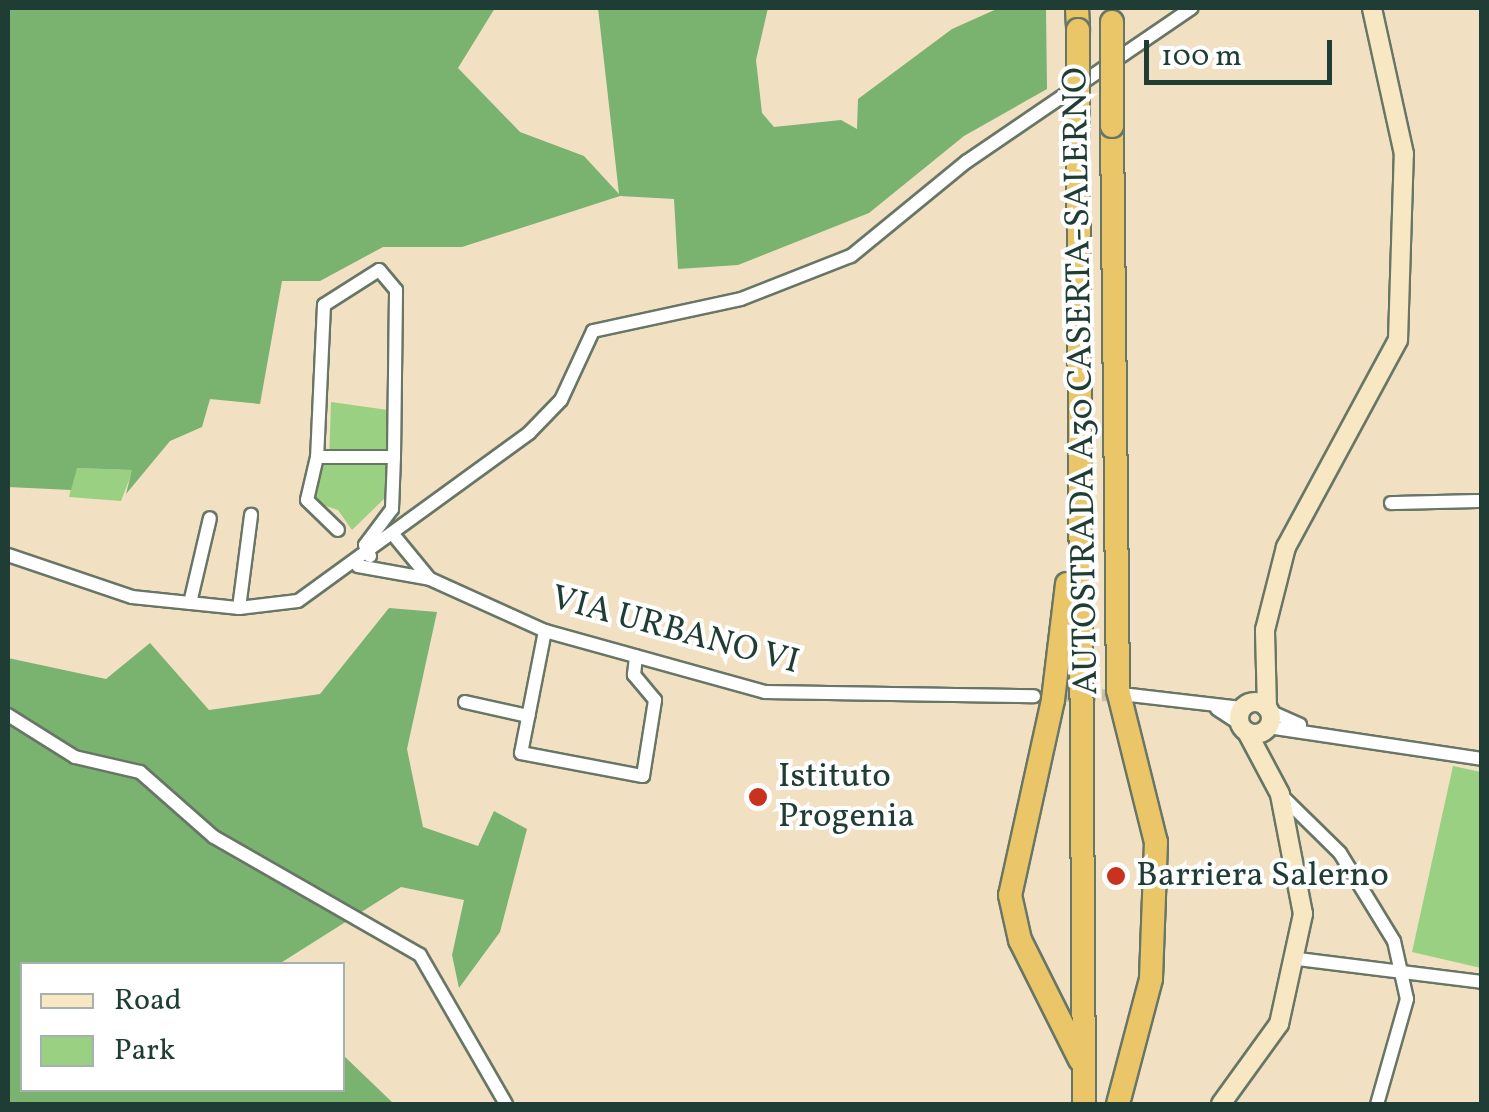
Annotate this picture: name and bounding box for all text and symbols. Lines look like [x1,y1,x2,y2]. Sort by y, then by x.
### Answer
scale bar [1149,20,1336,82]
text: 100 m [1161,36,1242,78]
street label: AUTOSTRADA A30 CASERTA-SALERNO [1056,67,1108,695]
street label: VIA URBANO VI [546,578,804,684]
place label: Istituto Progenia [778,756,915,838]
marker: Istituto Progenia [747,786,769,808]
place label: Barriera Salerno [1136,855,1389,897]
marker: Barriera Salerno [1105,865,1127,887]
legend [20,962,345,1092]
text: Road [114,980,182,1022]
text: Park [114,1030,175,1072]

